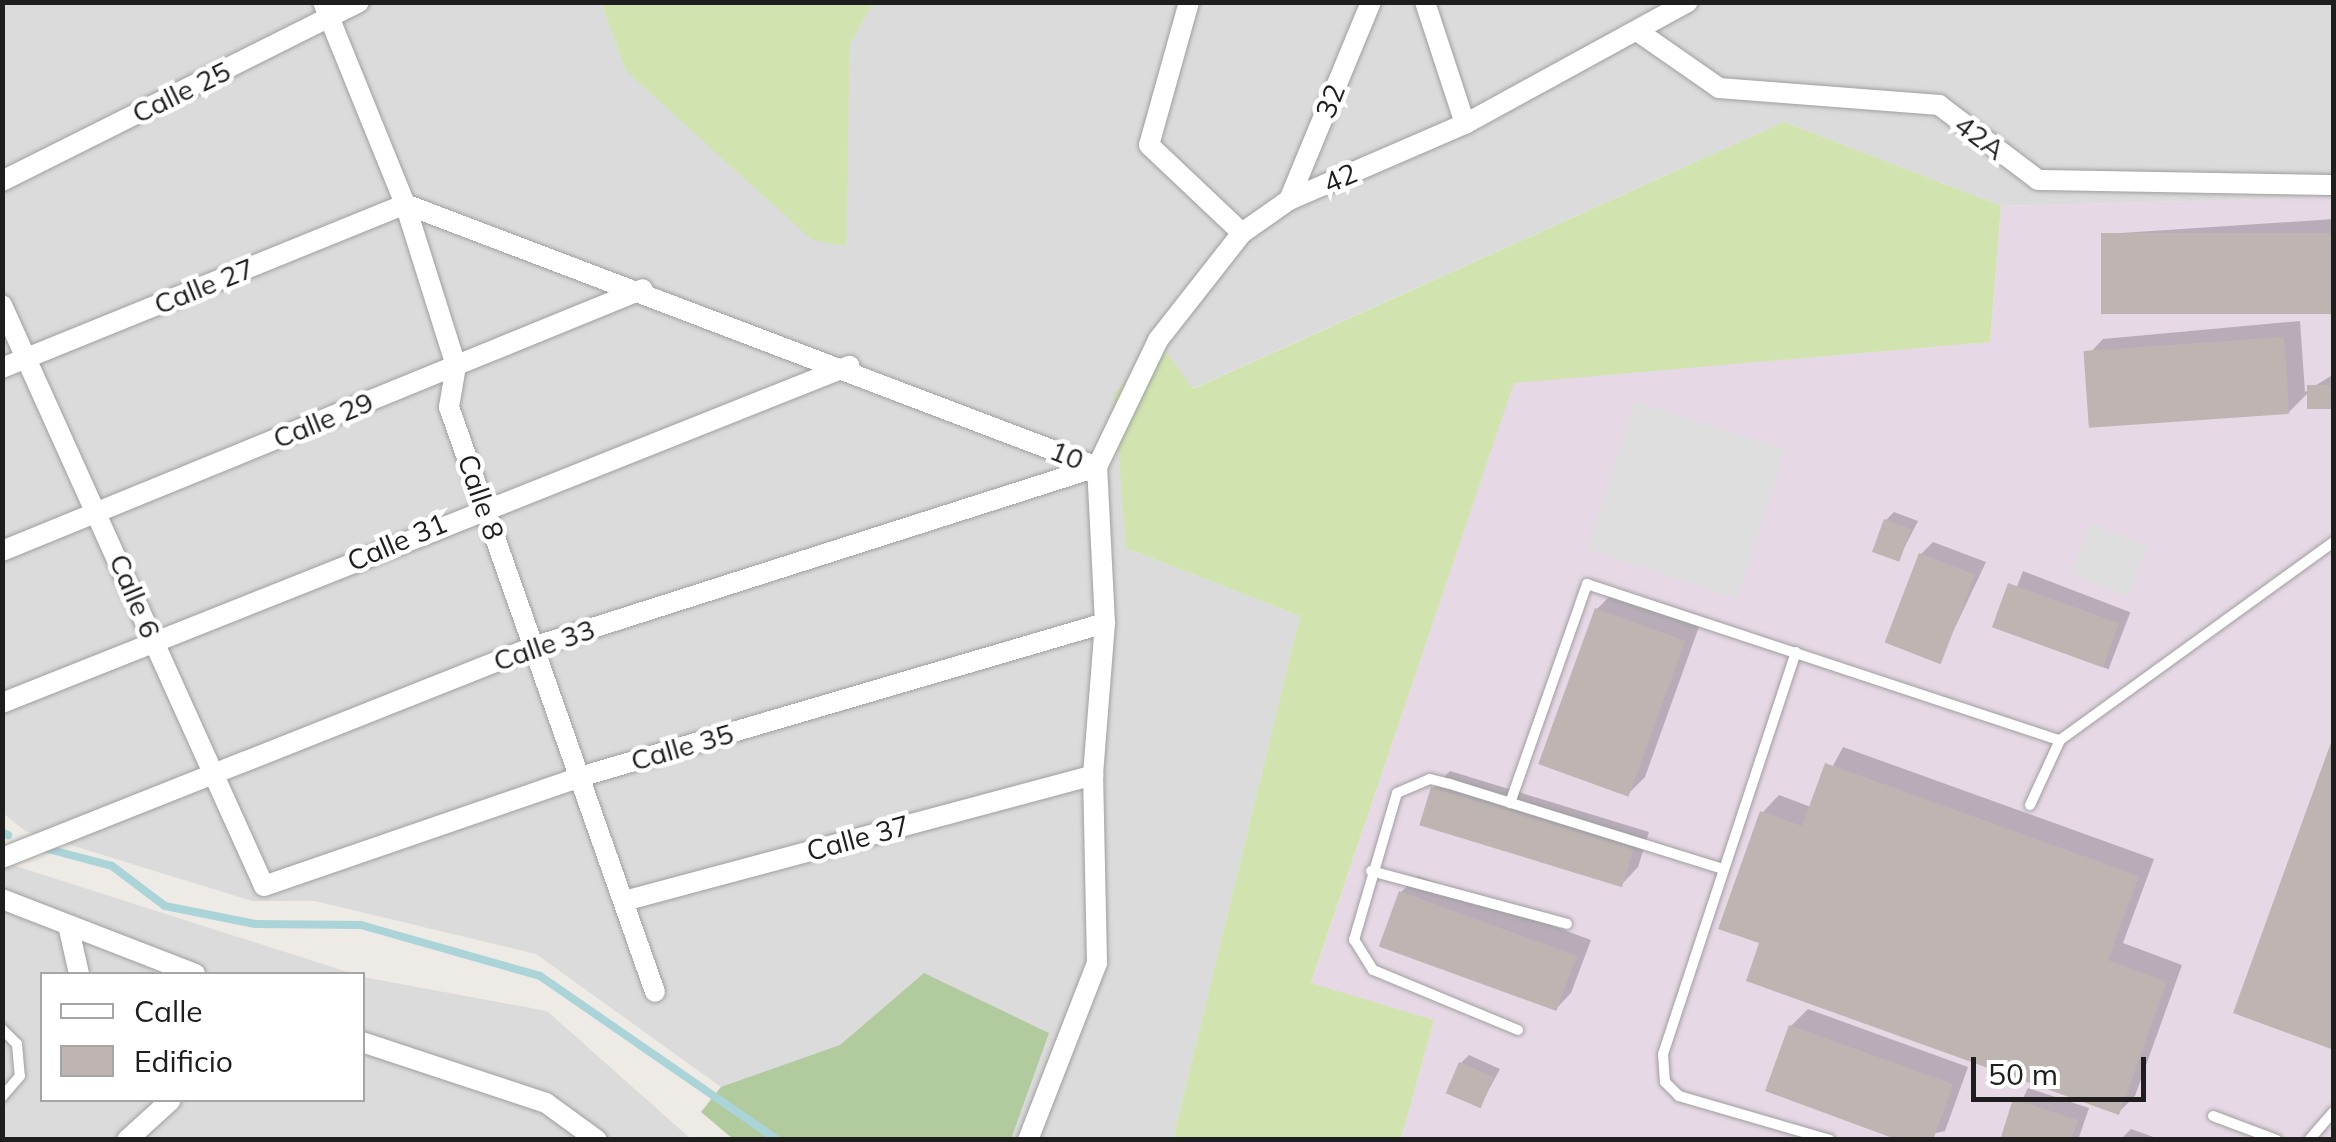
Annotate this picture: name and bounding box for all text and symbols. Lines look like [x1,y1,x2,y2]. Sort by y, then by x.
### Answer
street label: Calle 25 [126,54,236,130]
street label: 32 [1308,79,1352,123]
street label: 42A [1948,107,2012,167]
street label: 42 [1318,156,1362,200]
street label: Calle 27 [149,251,259,321]
street label: Calle 29 [268,385,378,455]
street label: 10 [1045,433,1089,477]
street label: Calle 8 [451,450,511,544]
street label: Calle 31 [342,506,452,578]
street label: Calle 6 [102,549,168,643]
street label: Calle 33 [489,612,599,678]
street label: Calle 35 [627,716,737,778]
street label: Calle 37 [803,808,913,868]
legend [40,972,365,1102]
text: Calle [134,992,203,1030]
scale bar [1976,1037,2151,1099]
text: Edificio [134,1042,233,1080]
text: 50 m [1988,1055,2058,1093]

